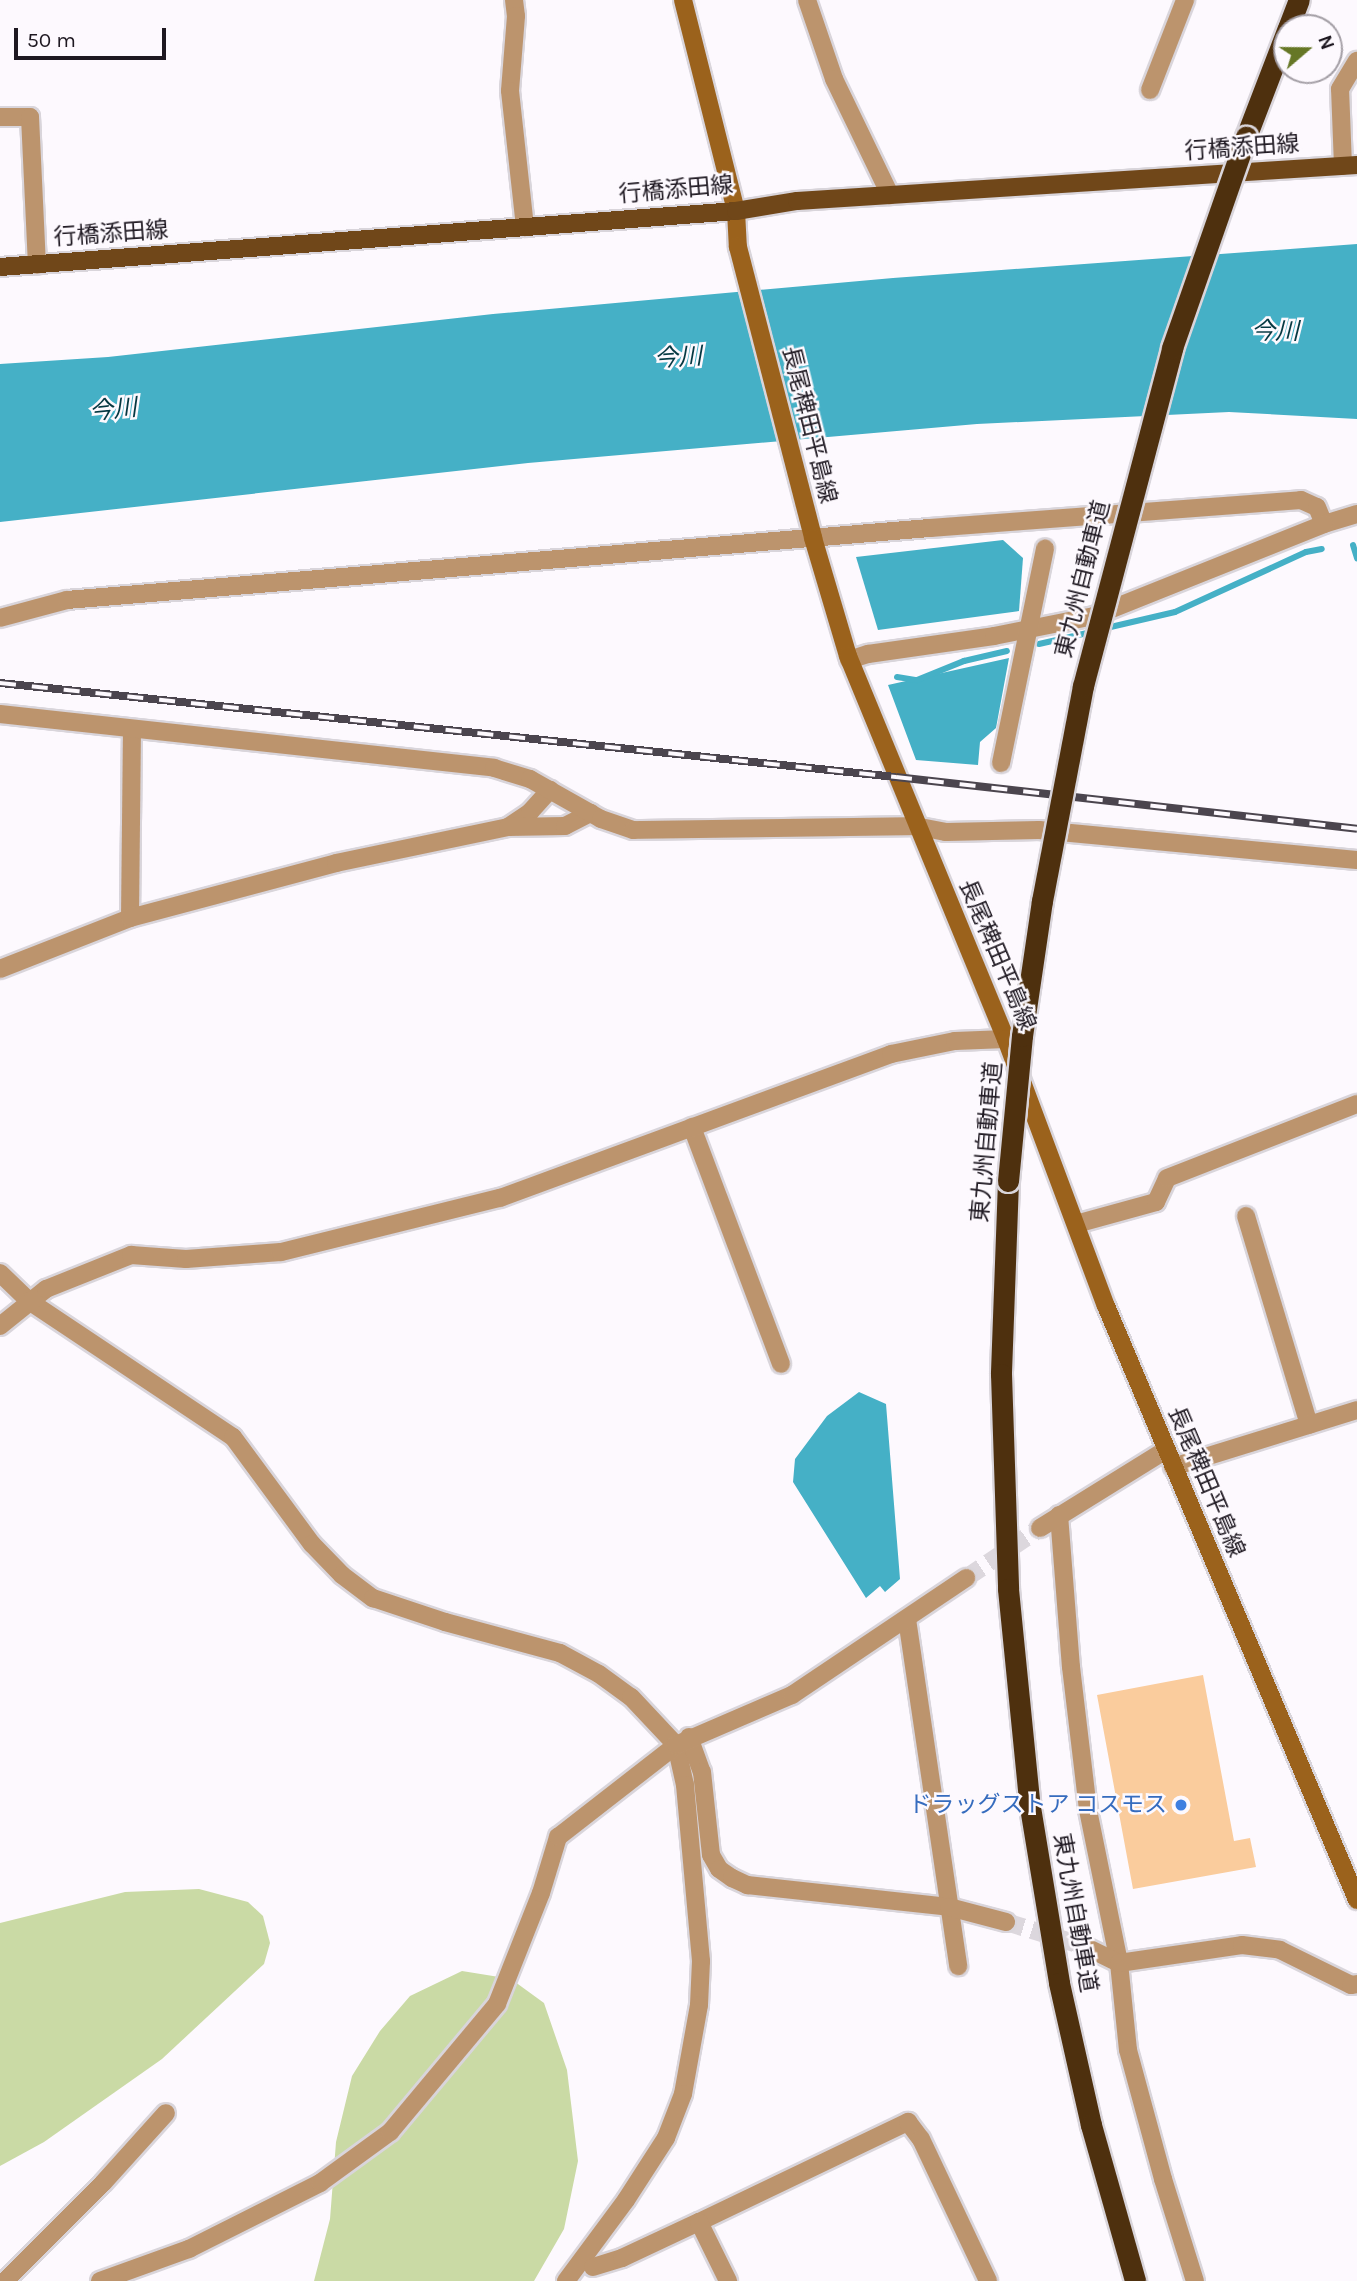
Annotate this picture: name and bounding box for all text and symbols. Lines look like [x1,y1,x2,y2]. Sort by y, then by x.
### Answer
scale bar [18,14,170,58]
north arrow [1273,14,1343,84]
text: 50 m [27,28,76,52]
text: N [1313,32,1339,53]
street label: 行橋添田線 [1184,130,1300,166]
street label: 行橋添田線 [618,171,734,209]
street label: 行橋添田線 [53,216,169,252]
water label: 今川 [1251,318,1299,346]
water label: 今川 [653,342,703,374]
street label: 長尾稗田平島線 [776,344,842,506]
water label: 今川 [88,393,138,427]
street label: 東九州自動車道 [1050,498,1116,660]
street label: 長尾稗田平島線 [953,876,1041,1034]
street label: 東九州自動車道 [966,1061,1008,1223]
street label: 長尾稗田平島線 [1162,1403,1250,1561]
place label: ドラッグストア コスモス [909,1791,1167,1819]
marker: ドラッグストア コスモス [1173,1797,1189,1813]
street label: 東九州自動車道 [1047,1831,1103,1995]

